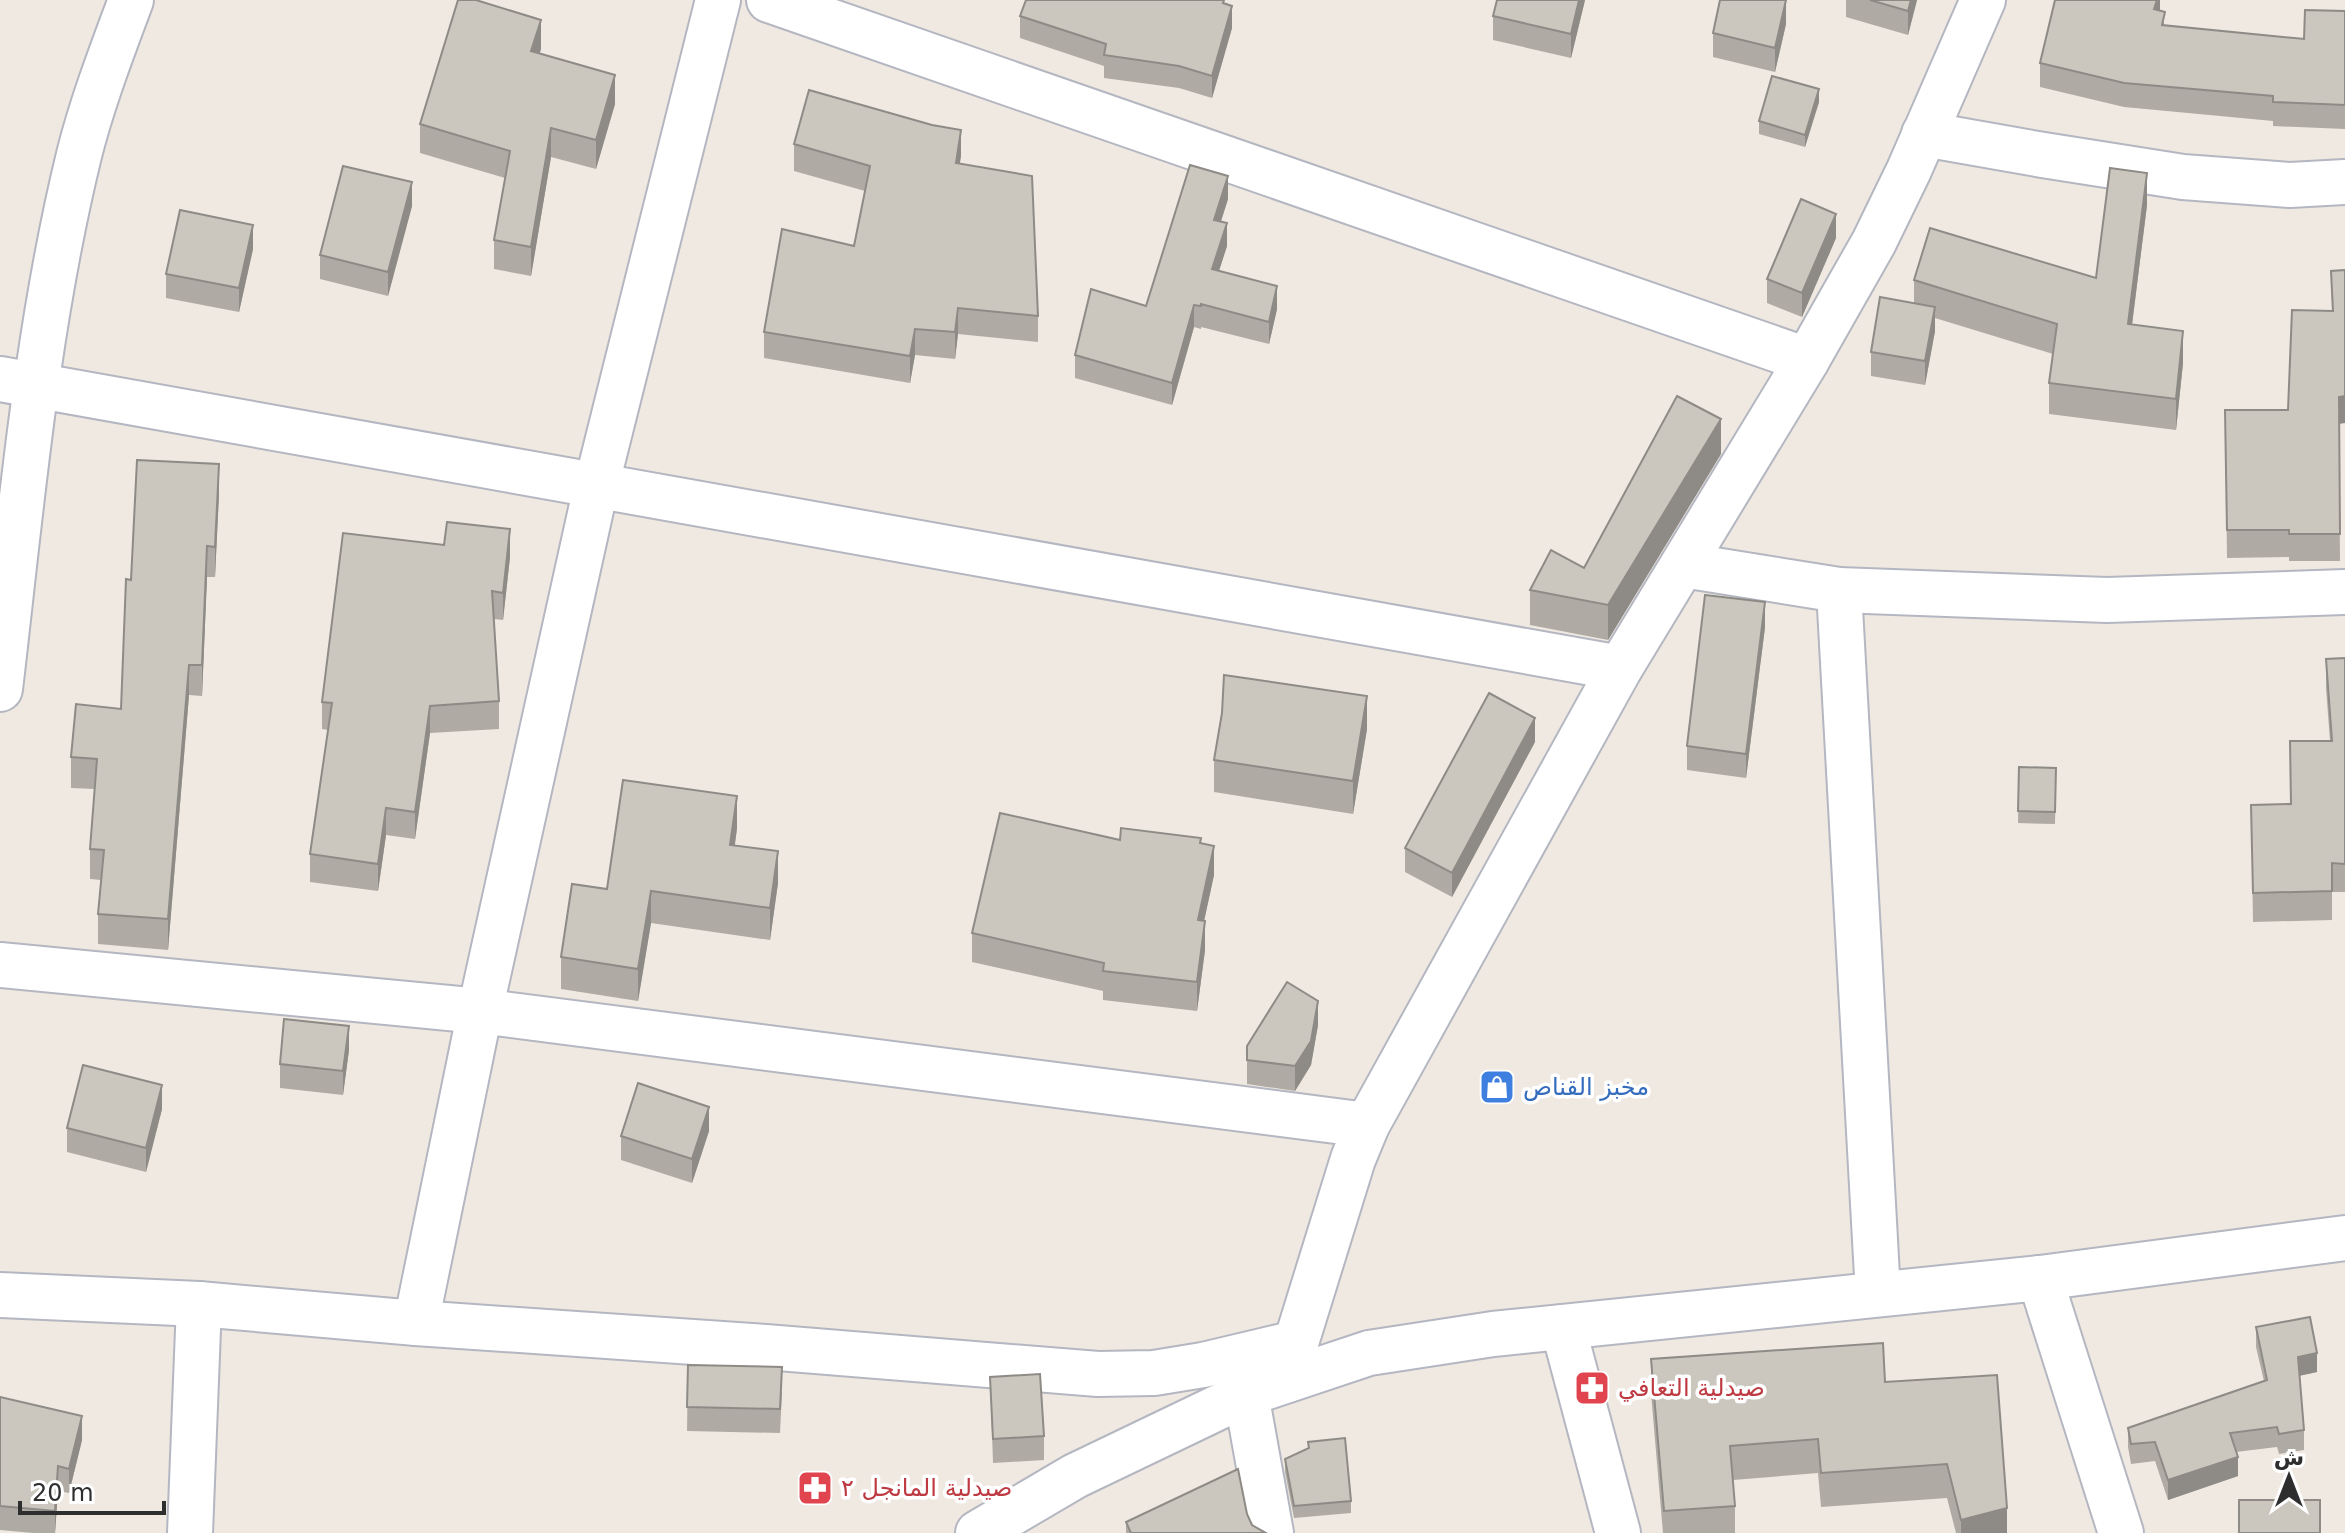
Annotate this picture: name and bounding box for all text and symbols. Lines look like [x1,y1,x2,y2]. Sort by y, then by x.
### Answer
shop icon: مخبز القناص [1478,1068,1516,1106]
place label: مخبز القناص [1523,1073,1649,1101]
pharmacy icon: صيدلية التعافي [1573,1369,1611,1407]
place label: صيدلية التعافي [1618,1374,1765,1402]
north arrow [2249,1437,2329,1517]
text: ش [2274,1445,2304,1470]
scale bar [20,1465,164,1515]
pharmacy icon: صيدلية المانجل ٢ [796,1469,834,1507]
place label: صيدلية المانجل ٢ [841,1474,1012,1502]
text: 20 m [32,1479,94,1507]

